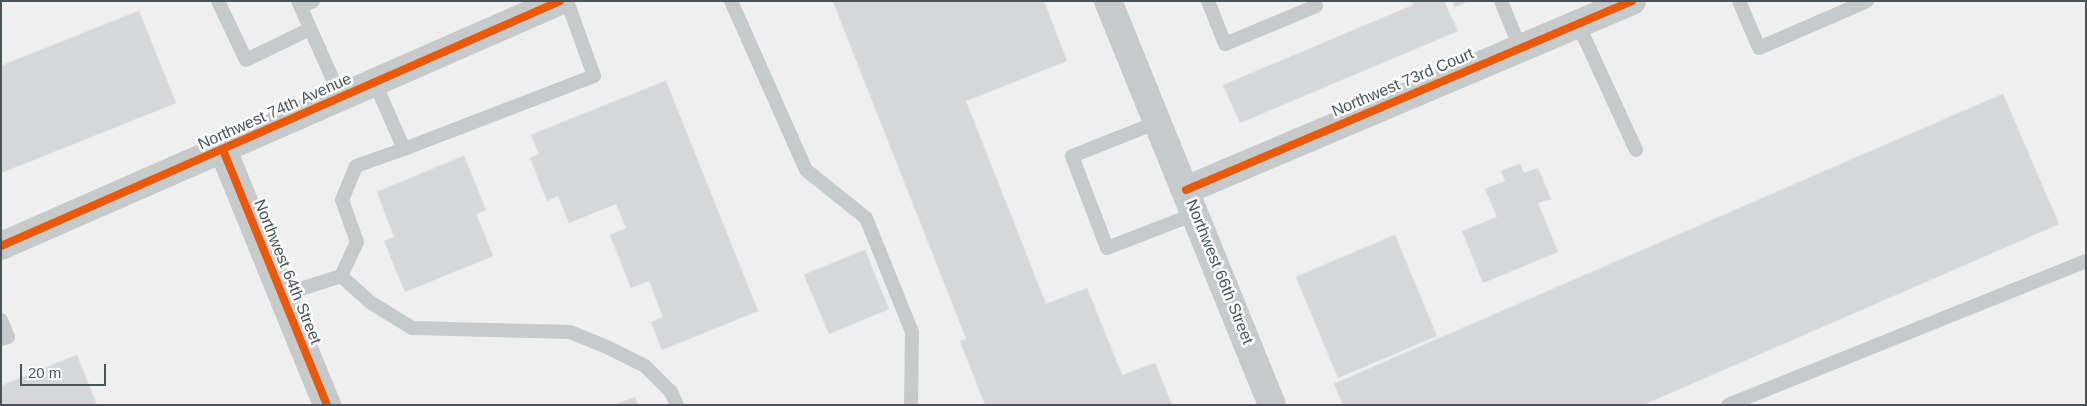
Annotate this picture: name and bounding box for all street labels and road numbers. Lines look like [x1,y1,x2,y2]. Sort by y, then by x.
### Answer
street label: Northwest 73rd Court [1329,44,1477,122]
street label: Northwest 74th Avenue [195,69,355,155]
street label: Northwest 64th Street [249,197,325,347]
street label: Northwest 66th Street [1181,197,1257,347]

